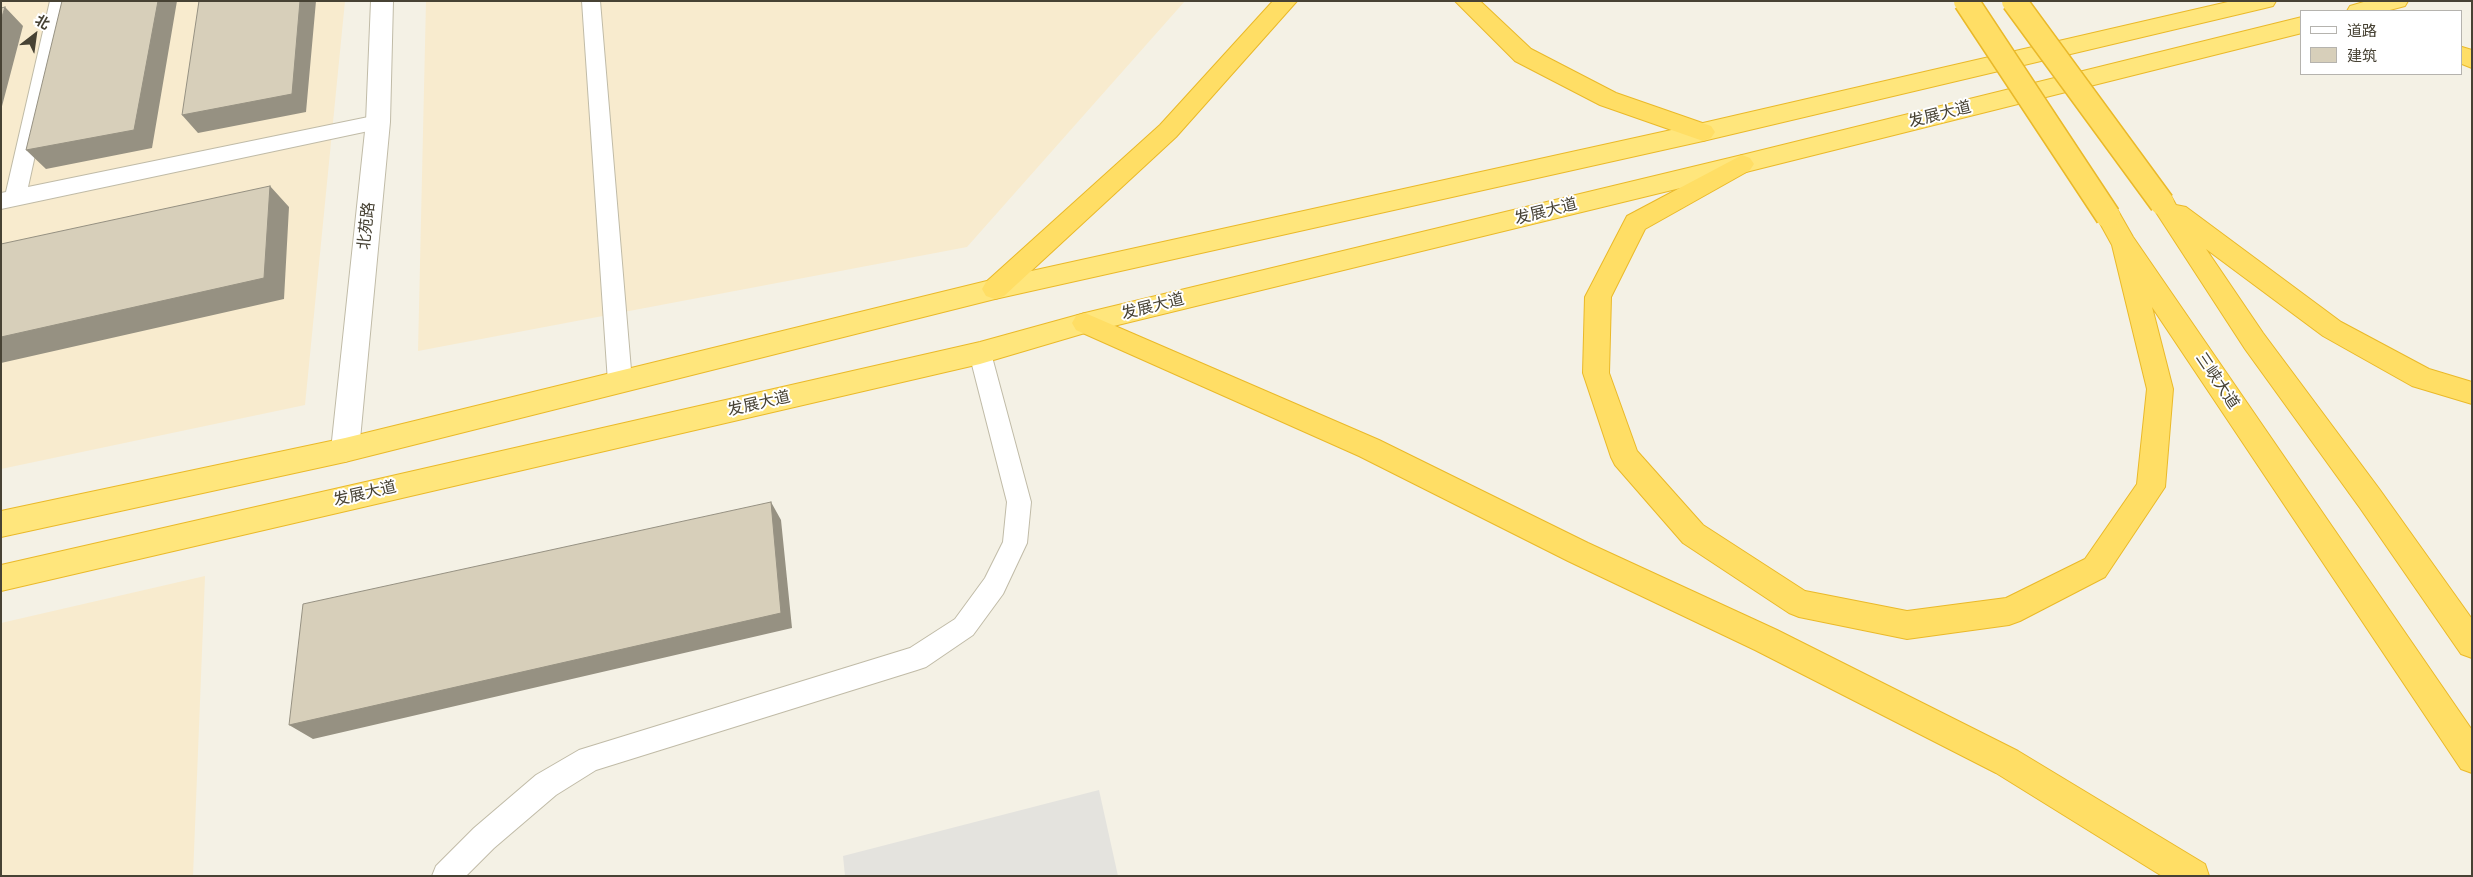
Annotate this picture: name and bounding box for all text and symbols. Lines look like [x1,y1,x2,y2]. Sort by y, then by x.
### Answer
north arrow [10,10,60,60]
legend [2300,10,2463,75]
text: 北 [32,11,53,33]
text: 道路 [2347,21,2377,40]
text: 建筑 [2347,46,2377,65]
street label: 发展大道 [1907,98,1973,132]
street label: 发展大道 [1513,195,1579,229]
street label: 北苑路 [355,201,379,251]
street label: 发展大道 [1120,290,1186,324]
street label: 三峡大道 [2191,349,2243,413]
street label: 发展大道 [726,387,792,421]
street label: 发展大道 [332,477,398,511]

